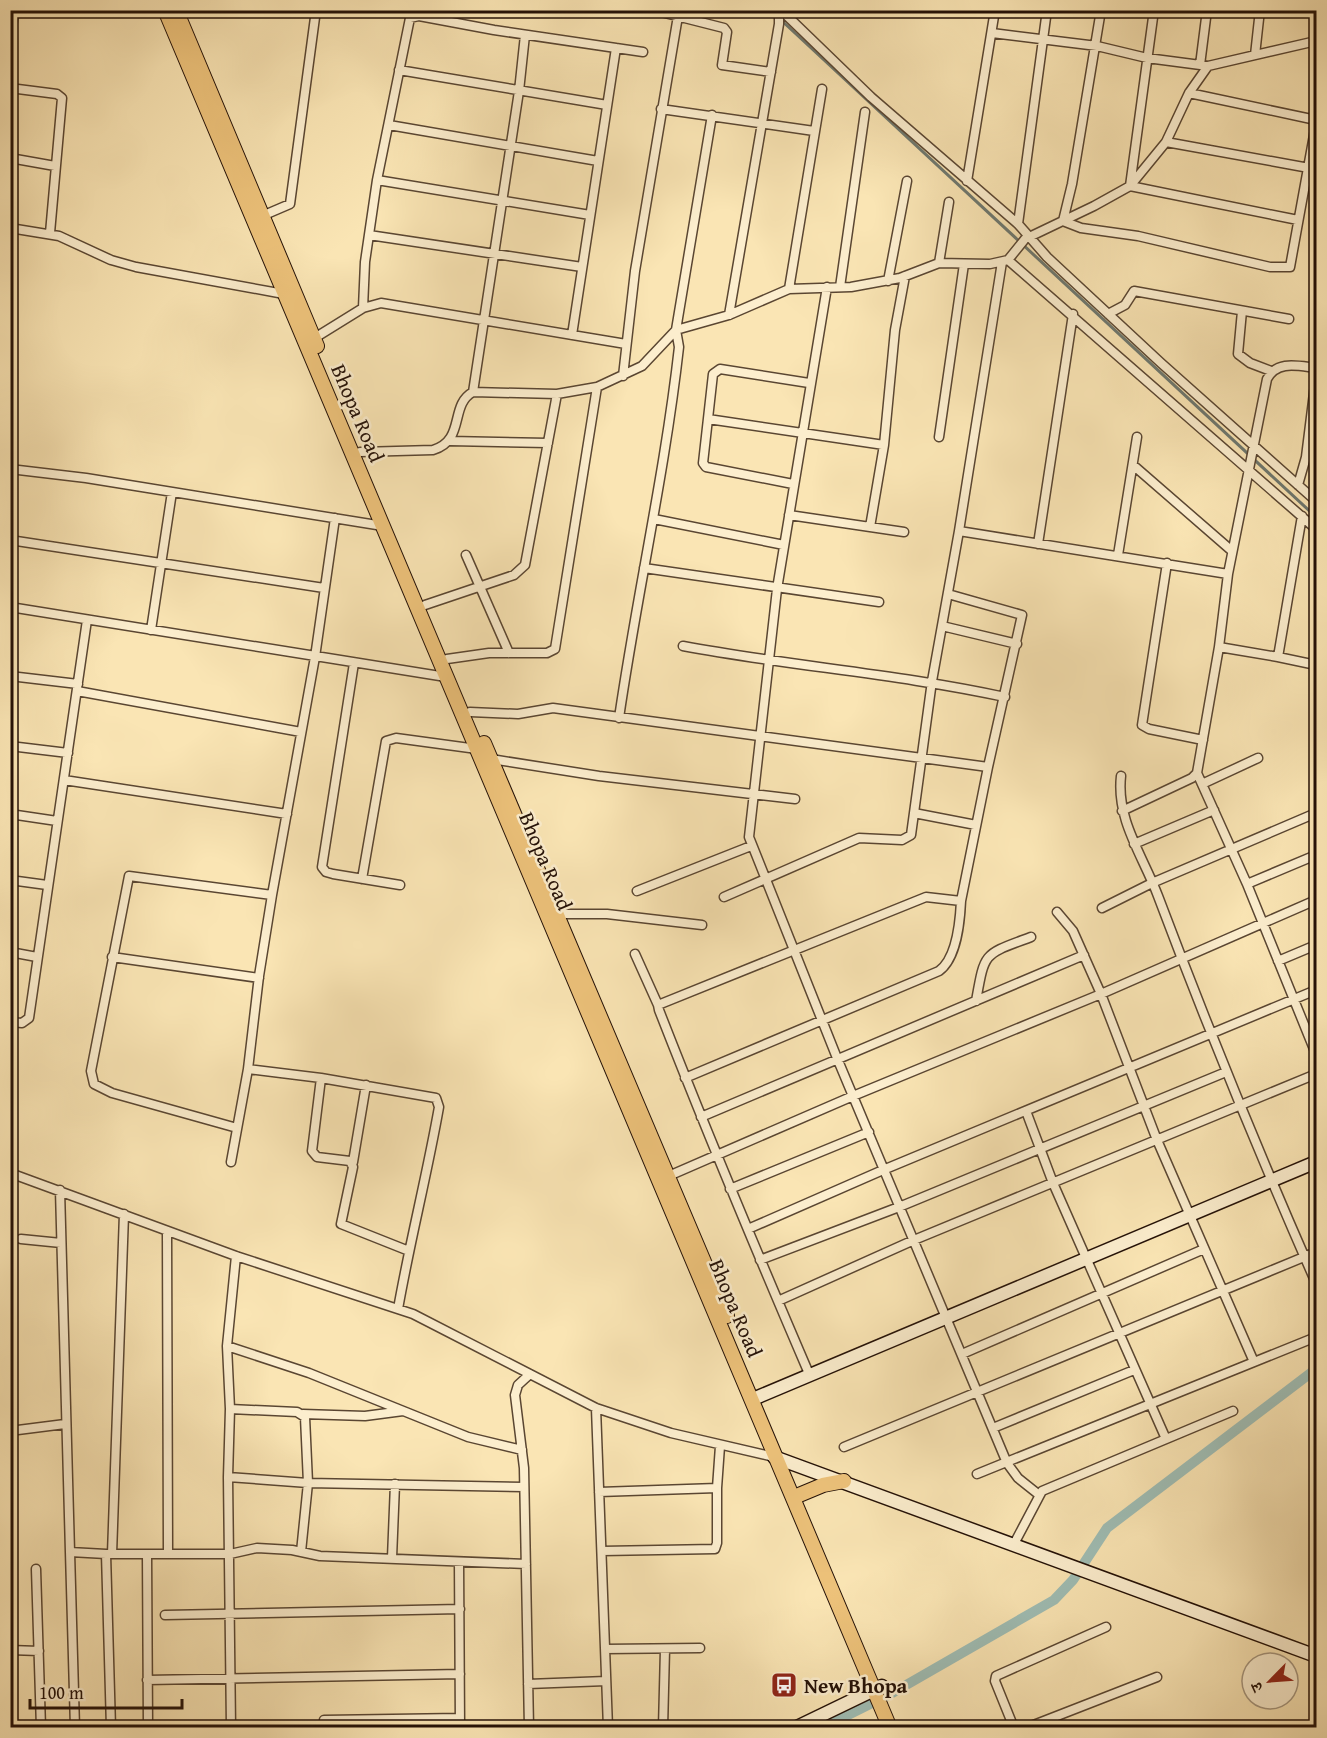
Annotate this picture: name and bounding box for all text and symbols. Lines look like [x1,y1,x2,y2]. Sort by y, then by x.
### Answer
street label: Bhopa Road [323,359,393,468]
street label: Bhopa Road [511,807,581,916]
street label: Bhopa Road [701,1254,771,1363]
north arrow [1240,1651,1300,1711]
bus stop icon: New Bhopa [769,1670,799,1700]
place label: New Bhopa [804,1670,908,1701]
scale bar [30,1672,182,1710]
text: उ [1243,1677,1269,1697]
text: 100 m [39,1679,84,1706]

